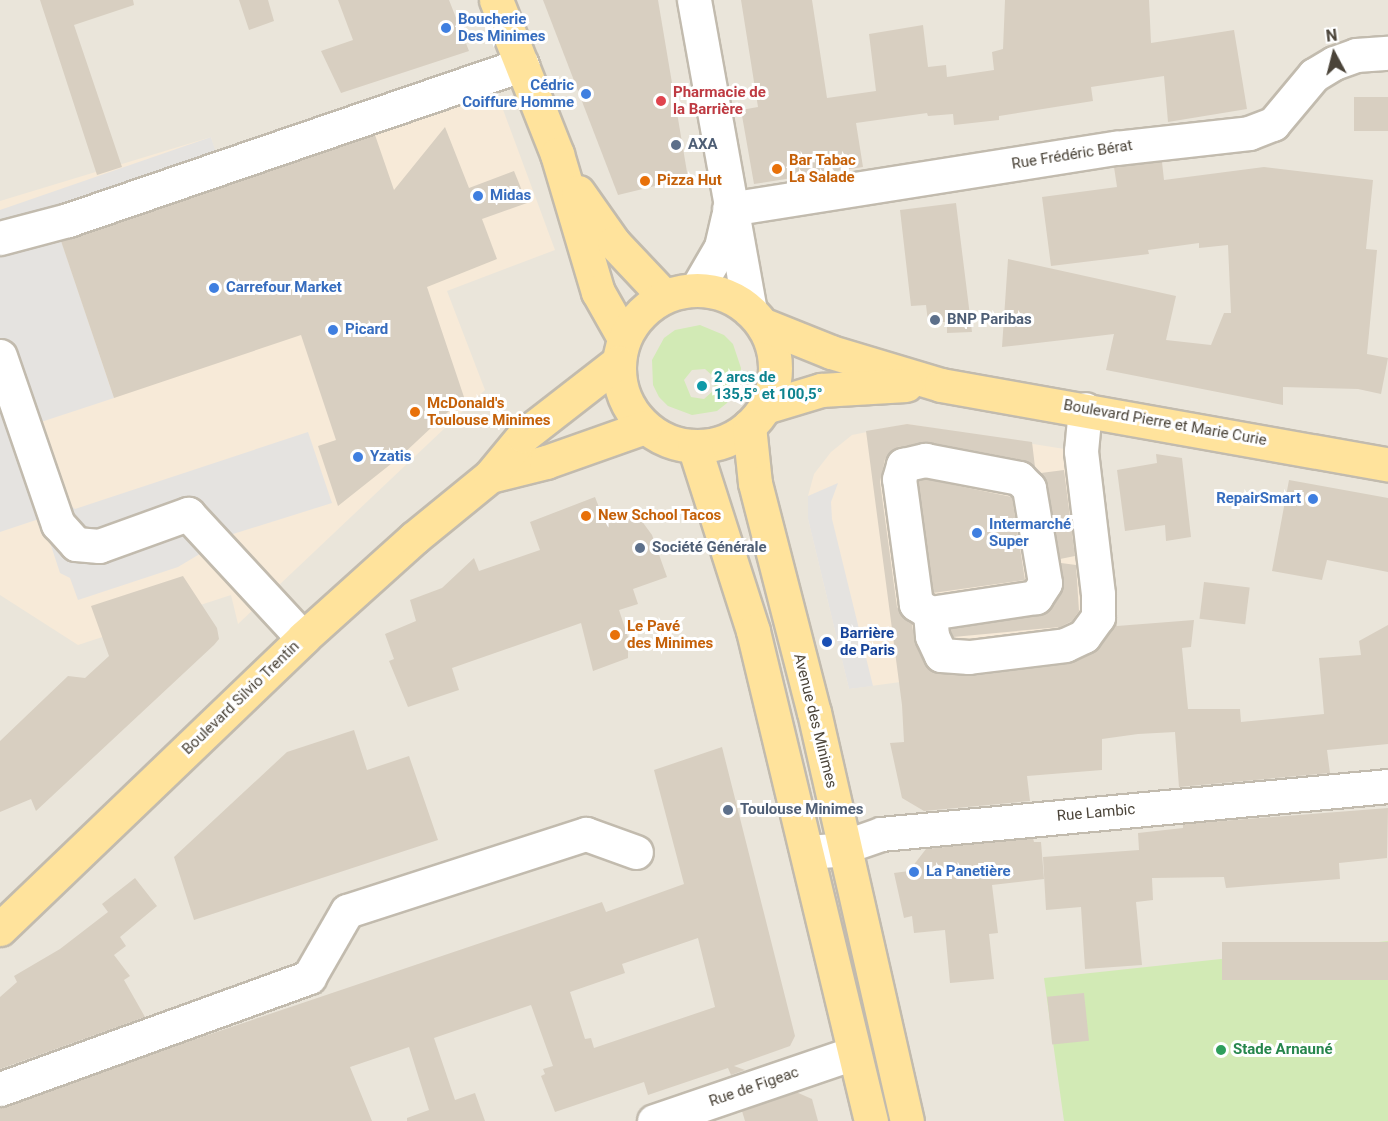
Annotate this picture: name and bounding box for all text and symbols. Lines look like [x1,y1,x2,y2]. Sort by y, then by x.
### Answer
place label: Boucherie Des Minimes [458,10,546,45]
marker: Boucherie Des Minimes [439,21,453,35]
north arrow [1304,24,1364,84]
text: N [1325,26,1339,46]
place label: Cédric Coiffure Homme [462,76,574,111]
place label: Pharmacie de la Barrière [673,83,766,118]
marker: Cédric Coiffure Homme [579,87,593,101]
marker: Pharmacie de la Barrière [654,94,668,108]
place label: AXA [688,136,718,154]
street label: Rue Frédéric Bérat [1010,137,1134,173]
marker: AXA [669,138,683,152]
place label: Bar Tabac La Salade [789,151,856,186]
marker: Bar Tabac La Salade [770,162,784,176]
place label: Pizza Hut [657,172,722,190]
marker: Pizza Hut [638,174,652,188]
place label: Midas [490,187,531,205]
marker: Midas [471,189,485,203]
place label: Carrefour Market [226,279,342,297]
marker: Carrefour Market [207,281,221,295]
place label: BNP Paribas [947,311,1032,329]
marker: BNP Paribas [928,313,942,327]
place label: Picard [345,321,388,339]
marker: Picard [326,323,340,337]
place label: 2 arcs de 135,5° et 100,5° [714,368,823,403]
marker: 2 arcs de 135,5° et 100,5° [695,379,709,393]
place label: McDonald's Toulouse Minimes [427,394,551,429]
street label: Boulevard Pierre et Marie Curie [1062,396,1268,450]
marker: McDonald's Toulouse Minimes [408,405,422,419]
place label: Yzatis [370,448,411,466]
marker: Yzatis [351,450,365,464]
place label: RepairSmart [1216,490,1301,508]
marker: RepairSmart [1306,492,1320,506]
place label: New School Tacos [598,507,722,525]
marker: New School Tacos [579,509,593,523]
place label: Intermarché Super [989,515,1071,550]
marker: Intermarché Super [970,526,984,540]
place label: Société Générale [652,539,767,557]
marker: Société Générale [633,541,647,555]
place label: Le Pavé des Minimes [627,617,713,652]
place label: Barrière de Paris [840,624,895,659]
marker: Le Pavé des Minimes [608,628,622,642]
marker: Barrière de Paris [818,633,836,651]
street label: Boulevard Silvio Trentin [179,637,303,759]
street label: Avenue des Minimes [790,652,840,790]
place label: Toulouse Minimes [740,801,864,819]
street label: Rue Lambic [1056,801,1136,825]
marker: Toulouse Minimes [721,803,735,817]
place label: La Panetière [926,863,1011,881]
marker: La Panetière [907,865,921,879]
place label: Stade Arnauné [1233,1041,1333,1059]
marker: Stade Arnauné [1214,1043,1228,1057]
street label: Rue de Figeac [707,1063,801,1111]

